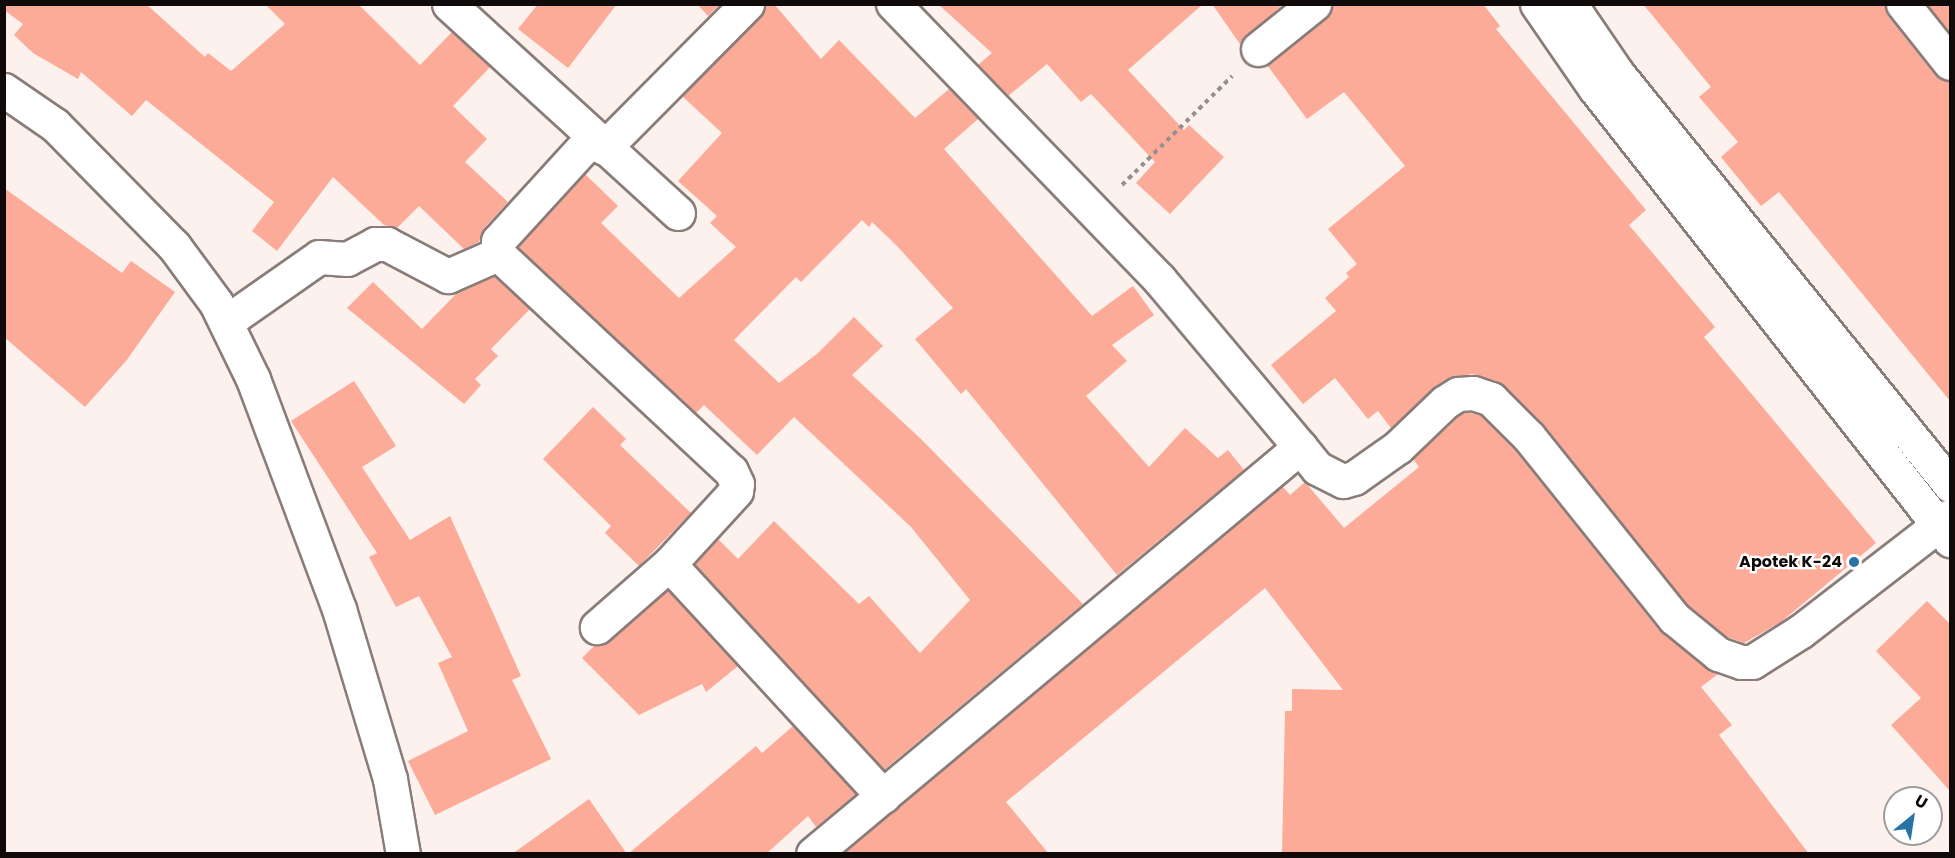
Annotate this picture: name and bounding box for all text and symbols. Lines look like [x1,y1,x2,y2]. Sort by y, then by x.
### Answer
place label: Apotek K-24 [1739,552,1842,572]
marker: Apotek K-24 [1847,555,1861,569]
north arrow [1883,786,1943,846]
text: U [1911,789,1932,814]

